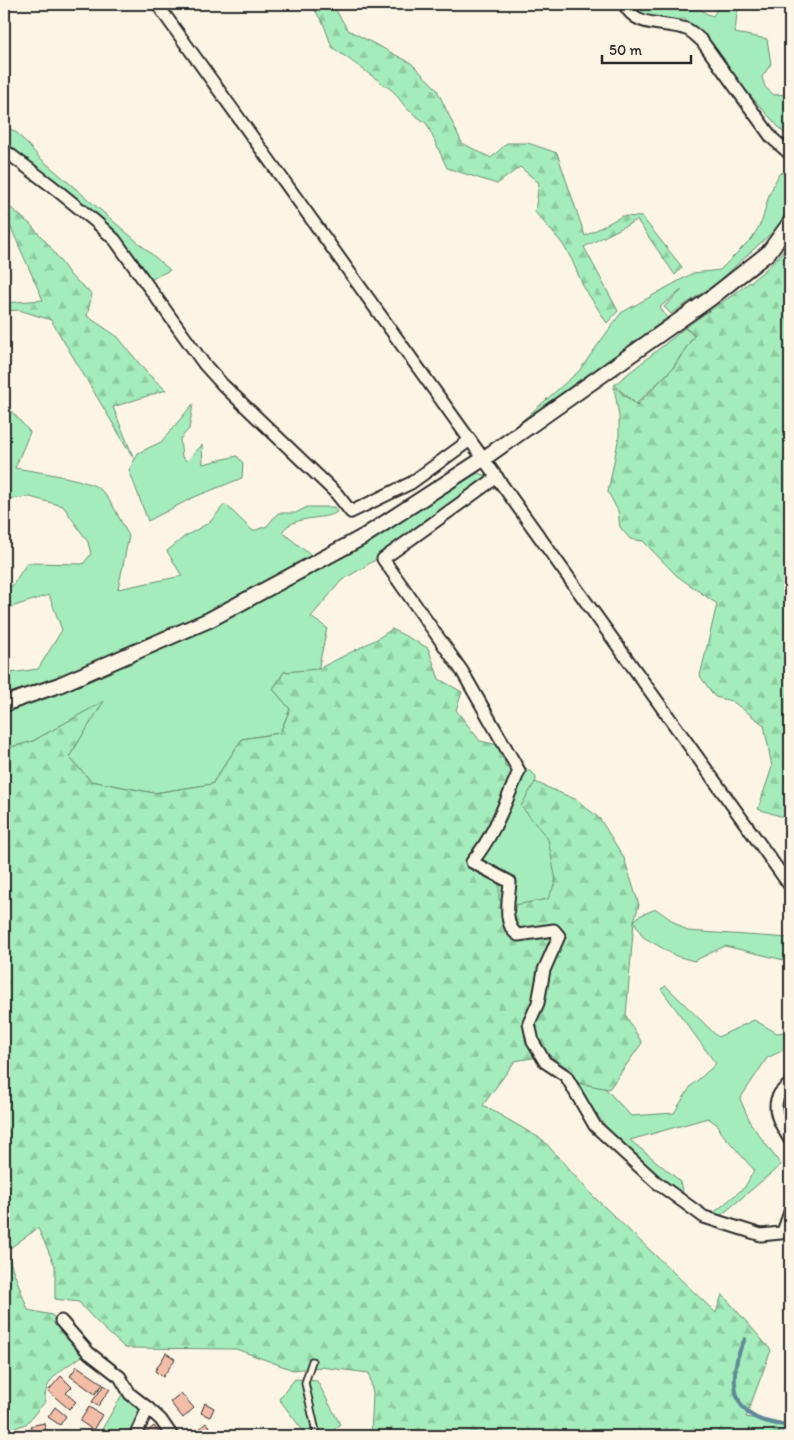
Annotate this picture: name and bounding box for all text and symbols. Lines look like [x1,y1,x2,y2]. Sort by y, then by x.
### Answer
scale bar [602,32,690,64]
text: 50 m [609,41,642,59]

